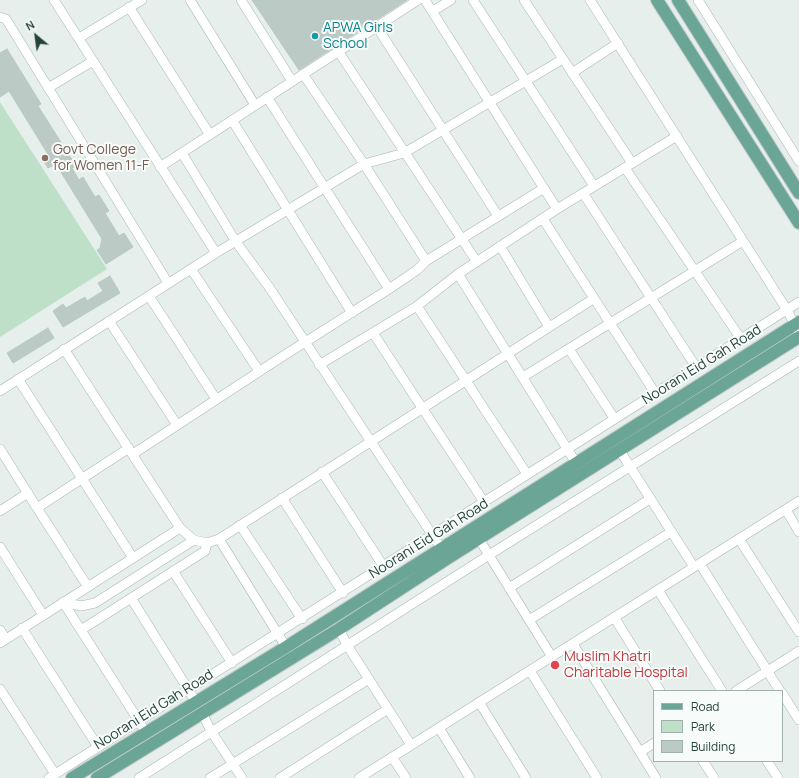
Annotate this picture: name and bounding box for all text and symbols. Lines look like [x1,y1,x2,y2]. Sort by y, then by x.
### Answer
north arrow [16,16,56,56]
text: N [23,17,37,34]
place label: APWA Girls School [323,20,393,52]
marker: APWA Girls School [310,31,320,41]
place label: Govt College for Women 11-F [53,142,149,174]
marker: Govt College for Women 11-F [40,153,50,163]
street label: Noorani Eid Gah Road [639,321,765,409]
street label: Noorani Eid Gah Road [366,495,492,583]
place label: Muslim Khatri Charitable Hospital [564,649,688,682]
marker: Muslim Khatri Charitable Hospital [549,659,561,671]
street label: Noorani Eid Gah Road [91,666,217,754]
legend [653,690,783,762]
text: Road [691,698,719,715]
text: Park [691,718,715,735]
text: Building [691,738,735,755]

